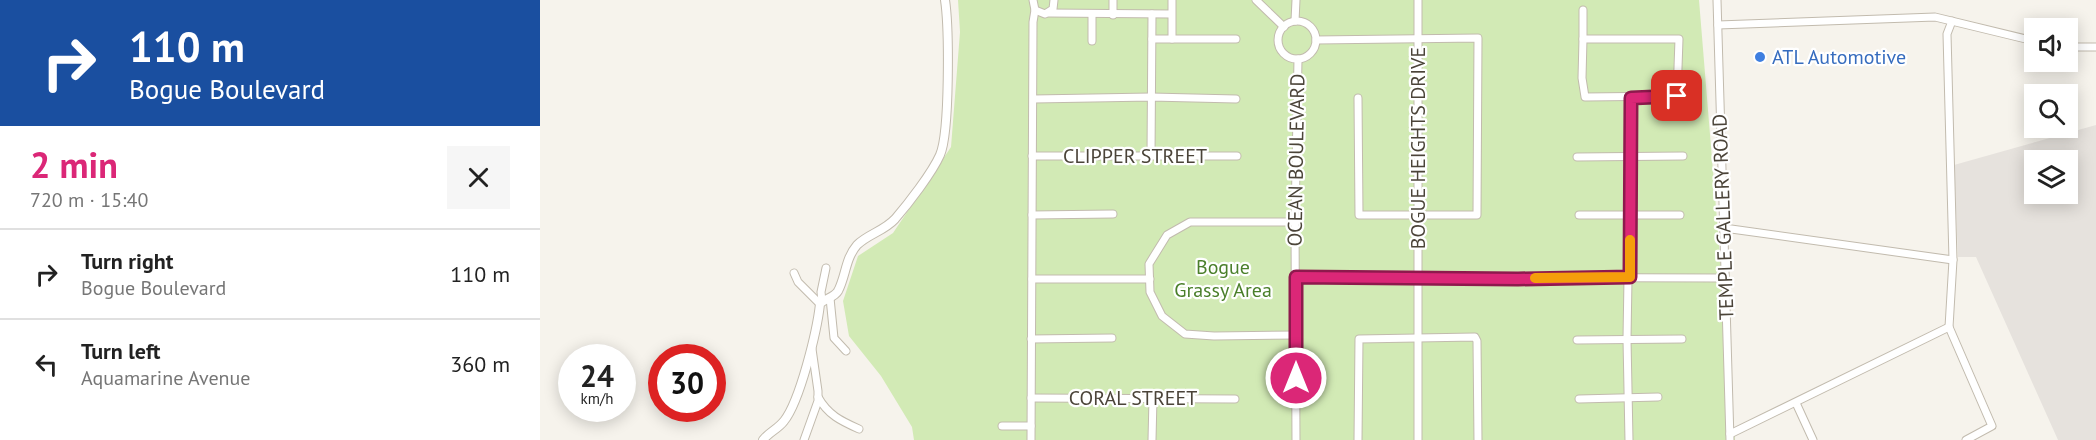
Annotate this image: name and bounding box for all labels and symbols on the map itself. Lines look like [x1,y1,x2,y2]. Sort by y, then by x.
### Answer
place label: ATL Automotive [1772,44,1906,70]
street label: BOGUE HEIGHTS DRIVE [1405,47,1431,249]
marker: ATL Automotive [1753,50,1767,64]
pin [1651,70,1702,121]
street label: OCEAN BOULEVARD [1281,73,1311,247]
street label: TEMPLE GALLERY ROAD [1706,113,1740,321]
street label: CLIPPER STREET [1063,143,1207,169]
park label: Bogue Grassy Area [1174,254,1272,303]
speed limit sign: 30 [648,344,726,422]
position arrow [1264,346,1328,410]
street label: CORAL STREET [1069,385,1197,411]

